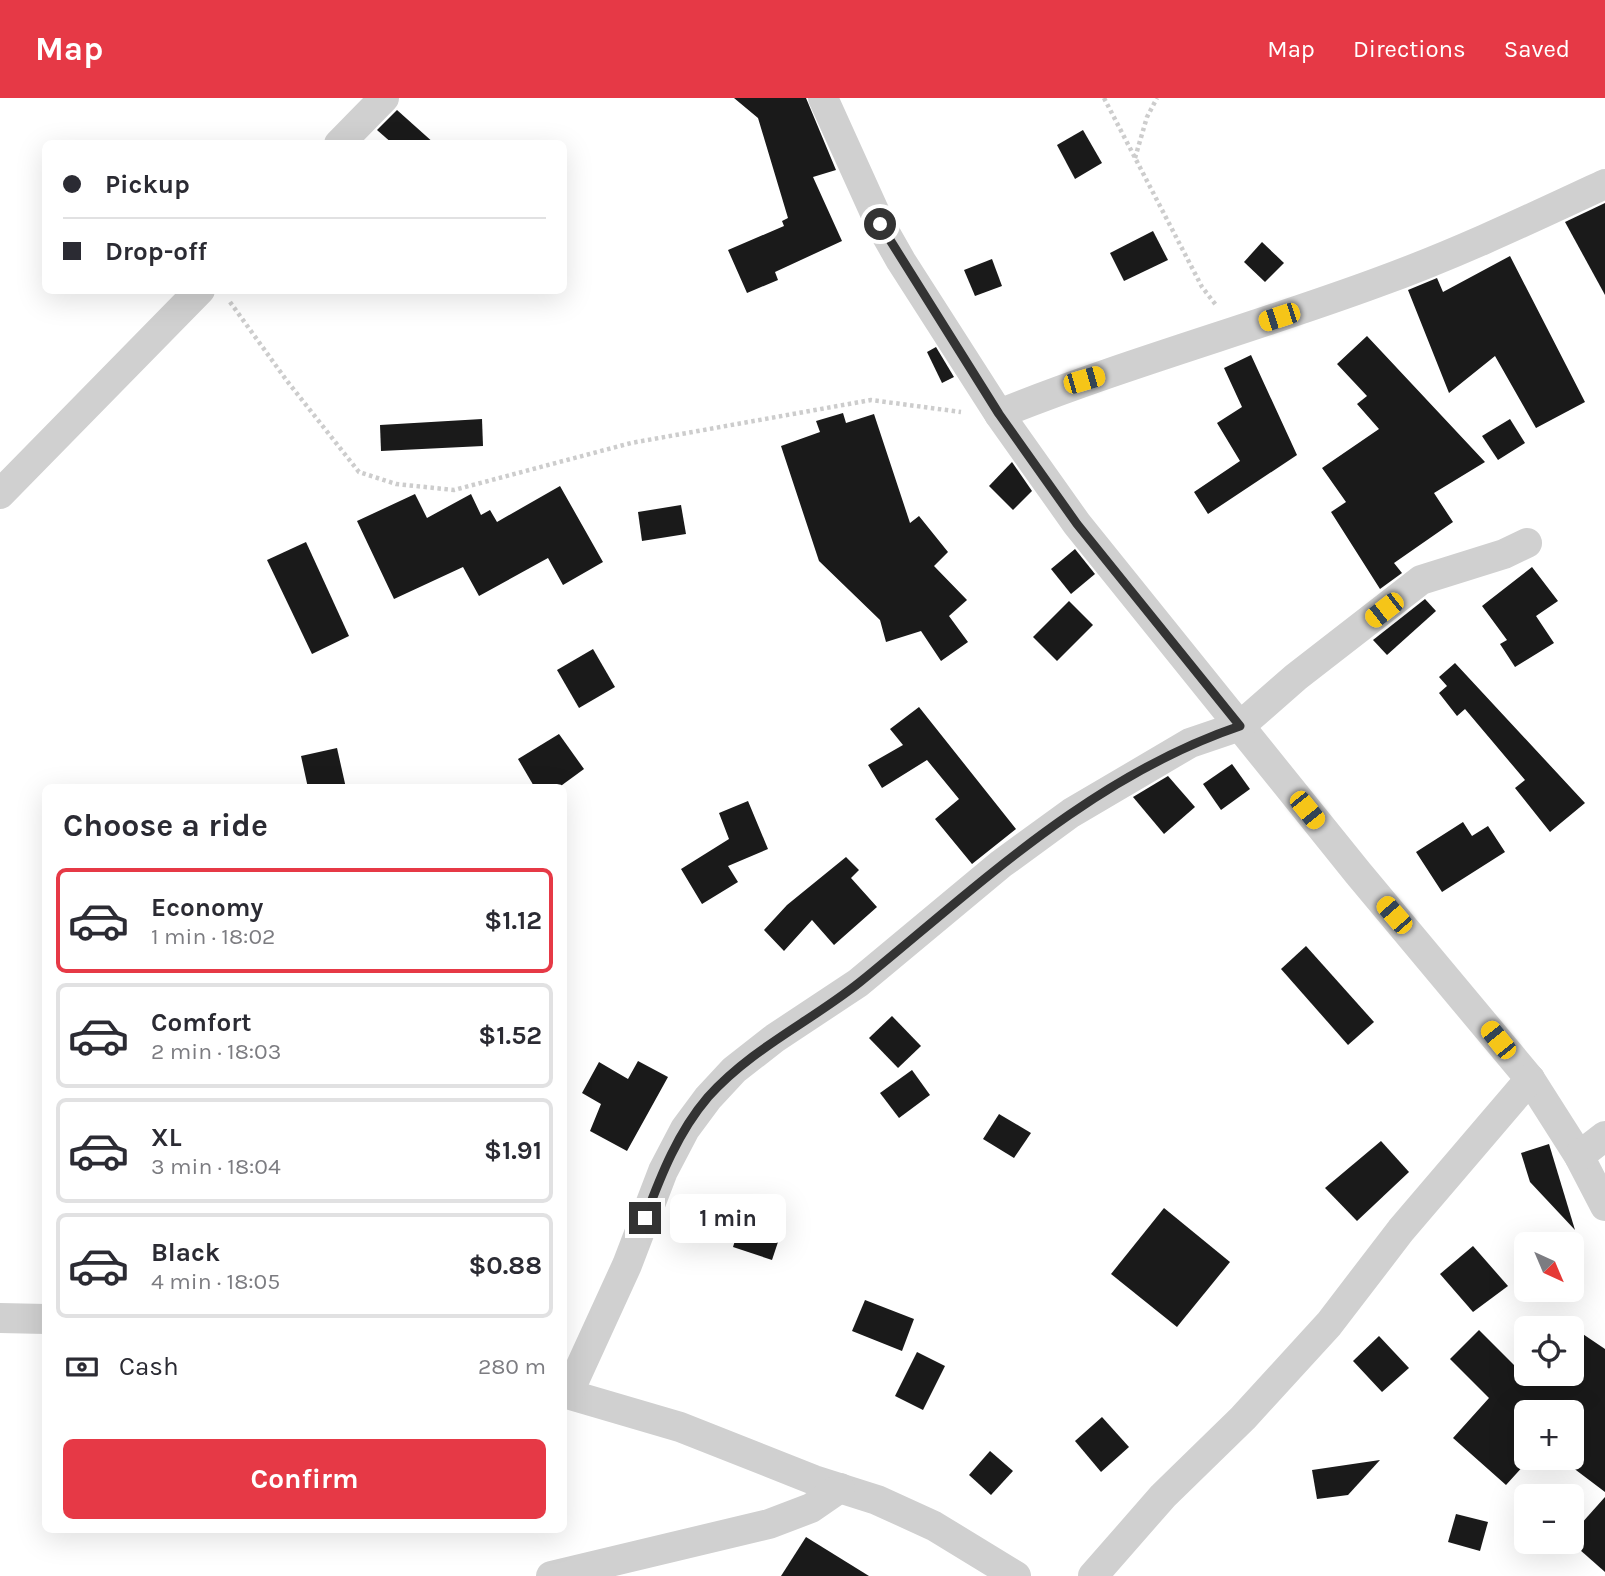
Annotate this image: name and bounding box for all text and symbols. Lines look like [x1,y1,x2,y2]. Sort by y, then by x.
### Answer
text: Map [35,30,103,68]
text: Map [1267,35,1315,63]
text: Directions [1353,35,1466,63]
text: Saved [1504,35,1570,63]
text: Pickup [105,169,190,200]
route start [864,208,896,240]
text: Drop-off [105,236,207,267]
car [1256,301,1303,333]
car [1061,364,1108,396]
car [1361,589,1408,631]
car [1286,787,1329,833]
text: Choose a ride [63,807,268,844]
icon: car [67,889,130,952]
text: Economy [151,892,263,923]
car [1373,892,1416,938]
text: $1.12 [484,905,542,936]
text: 1 min · 18:02 [151,923,275,950]
icon: car [67,1004,130,1067]
text: Comfort [151,1007,252,1038]
car [1477,1017,1520,1063]
text: $1.52 [478,1020,542,1051]
text: 2 min · 18:03 [151,1038,281,1065]
icon: car [67,1119,130,1182]
text: XL [151,1122,182,1153]
text: $1.91 [484,1135,542,1166]
text: 3 min · 18:04 [151,1153,281,1180]
callout: 1 min [670,1194,785,1242]
route end [629,1202,661,1234]
text: 1 min [699,1205,757,1232]
north arrow [1514,1232,1584,1302]
map controls [1514,1232,1584,1554]
icon: car [67,1234,130,1297]
text: Black [151,1237,220,1268]
text: $0.88 [468,1250,542,1281]
text: 4 min · 18:05 [151,1268,280,1295]
button: locate [1514,1316,1584,1386]
icon: cash [63,1348,101,1386]
text: Cash [119,1351,179,1382]
text: 280 m [478,1353,546,1380]
button: + [1514,1400,1584,1470]
button: Confirm [63,1439,546,1519]
button: − [1514,1484,1584,1554]

